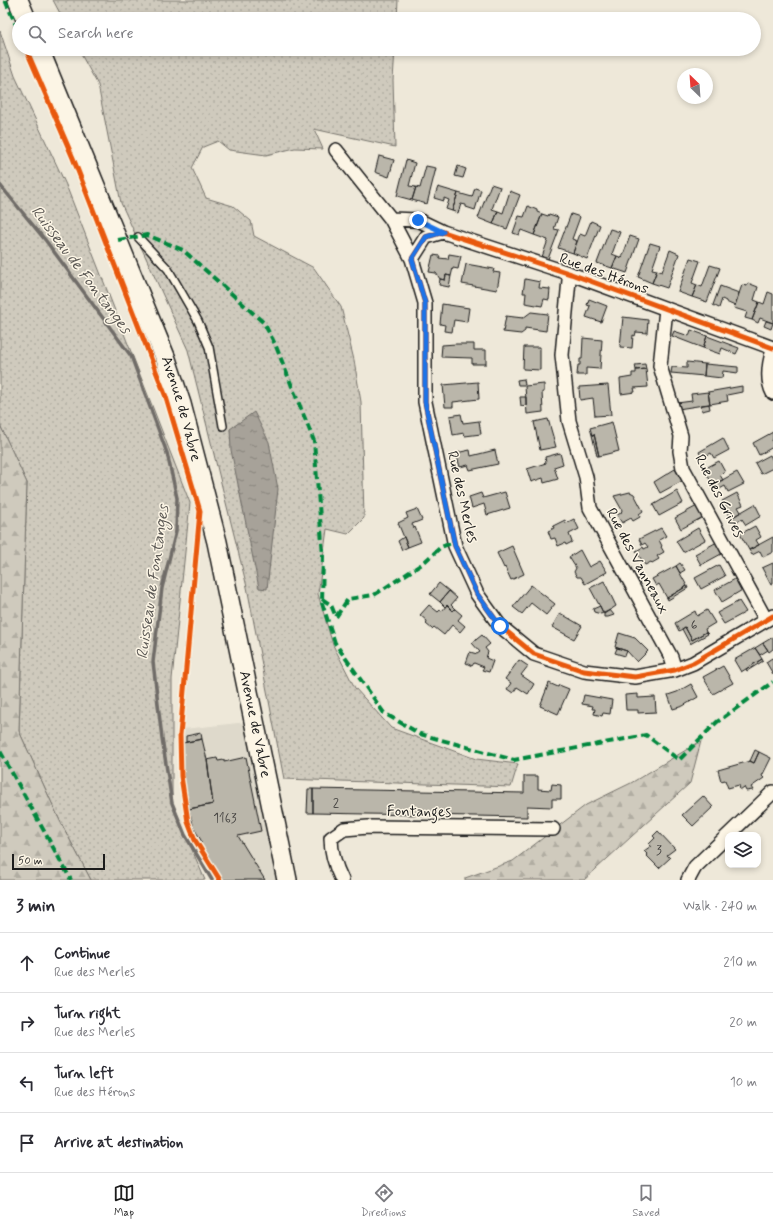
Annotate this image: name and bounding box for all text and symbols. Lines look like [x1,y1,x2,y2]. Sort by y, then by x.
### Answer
search box [12,12,761,56]
icon: search [26,23,48,45]
text: Search here [58,24,134,44]
north arrow [677,68,713,104]
water label: Ruisseau de Fontanges [24,202,137,341]
route end [409,211,427,229]
street label: Rue des Hérons [557,249,652,300]
street label: Avenue de Vabre [156,354,206,464]
street label: Rue des Merles [442,449,482,545]
street label: Rue des Grives [690,451,749,541]
water label: Ruisseau de Fontanges [132,502,176,661]
street label: Rue des Vanneaux [601,505,674,618]
route start [491,617,509,635]
house number: 6 [691,617,698,634]
street label: Avenue de Vabre [234,669,276,779]
house number: 2 [333,795,340,812]
street label: Fontanges [387,801,451,824]
house number: 1163 [213,810,237,827]
map controls [725,832,761,868]
button: layers [725,832,761,868]
house number: 3 [656,842,662,859]
scale bar [12,852,105,871]
text: 50 m [18,854,43,868]
text: 3 min [16,895,55,917]
text: Walk · 240 m [683,898,757,915]
text: Continue [54,944,110,964]
icon: ahead [16,952,38,974]
text: 210 m [723,954,757,971]
text: Rue des Merles [54,964,135,981]
text: Turn right [54,1004,121,1024]
icon: right [16,1012,38,1034]
text: 20 m [729,1014,757,1031]
text: Rue des Merles [54,1024,135,1041]
text: Turn left [54,1064,114,1084]
icon: left [16,1072,38,1094]
text: 10 m [730,1074,757,1091]
text: Rue des Hérons [54,1084,135,1101]
icon: arrive [16,1132,38,1154]
text: Arrive at destination [54,1133,183,1153]
tab: Map [113,1182,135,1220]
tab: Directions [361,1182,406,1220]
tab: Saved [632,1182,660,1220]

